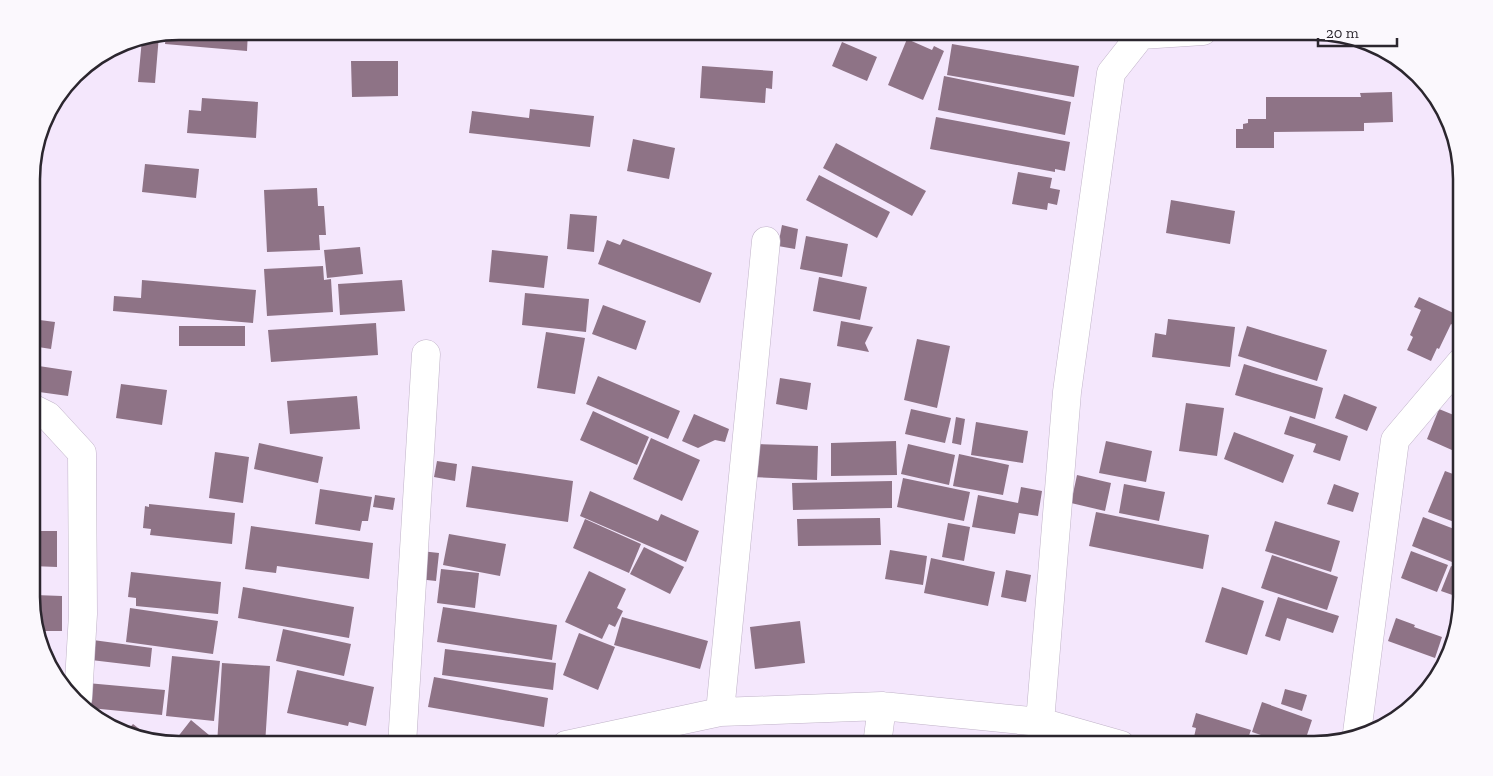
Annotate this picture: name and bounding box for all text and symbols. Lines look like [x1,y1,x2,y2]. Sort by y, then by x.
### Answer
scale bar [1318,15,1397,47]
text: 20 m [1326,24,1359,42]

